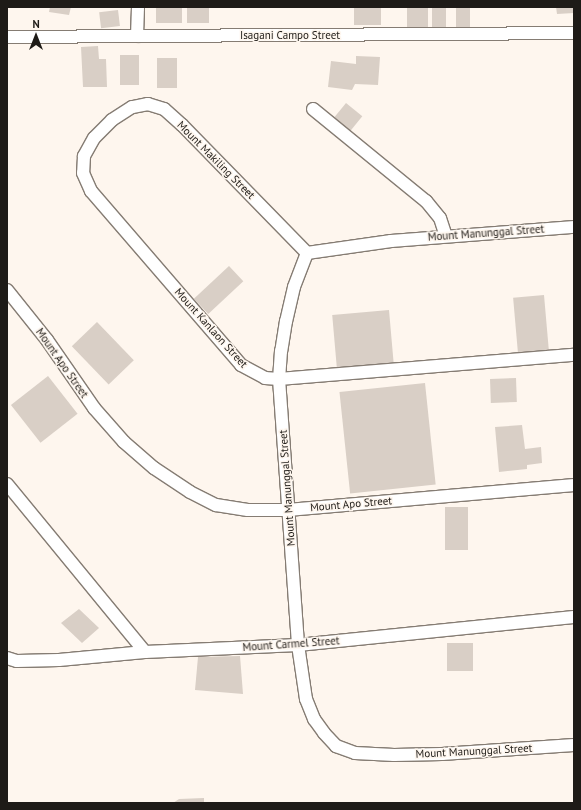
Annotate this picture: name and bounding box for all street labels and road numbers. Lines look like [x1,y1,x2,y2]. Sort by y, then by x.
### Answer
street label: Isagani Campo Street [240,28,340,42]
street label: Mount Makiling Street [174,118,258,202]
street label: Mount Manunggal Street [427,222,545,244]
street label: Mount Kanlaon Street [172,285,250,371]
street label: Mount Apo Street [33,325,91,401]
street label: Mount Manunggal Street [276,429,298,547]
street label: Mount Apo Street [309,494,393,514]
street label: Mount Carmel Street [242,634,340,654]
street label: Mount Manunggal Street [415,741,533,761]

